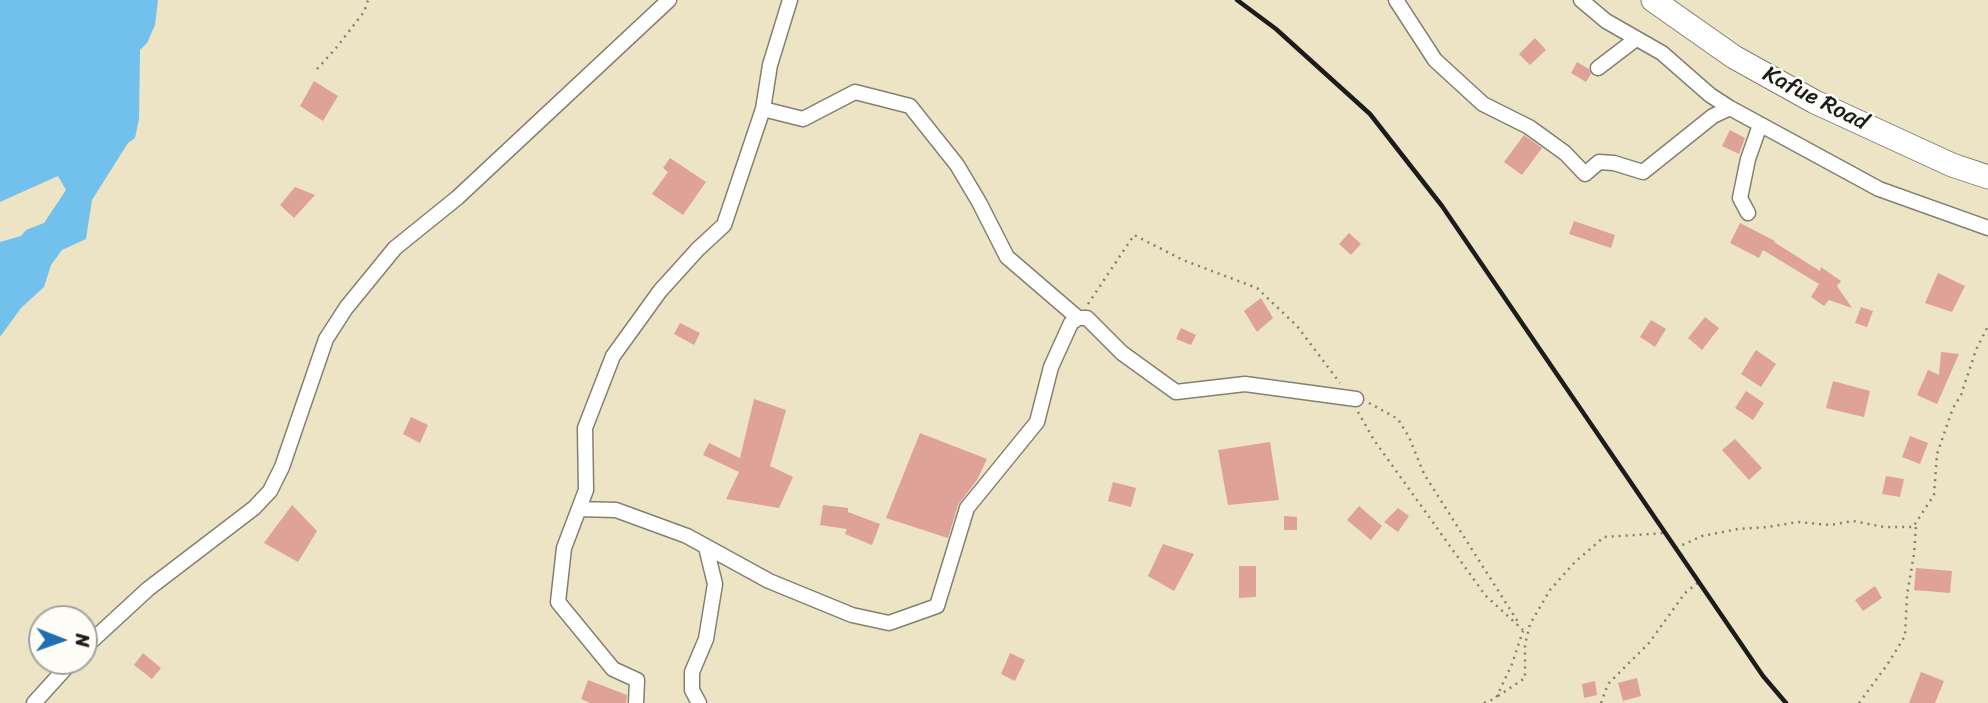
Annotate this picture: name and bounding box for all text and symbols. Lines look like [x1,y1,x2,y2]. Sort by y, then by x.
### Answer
street label: Kafue Road [1758,61,1872,137]
north arrow [28,605,98,675]
text: N [66,633,99,647]

